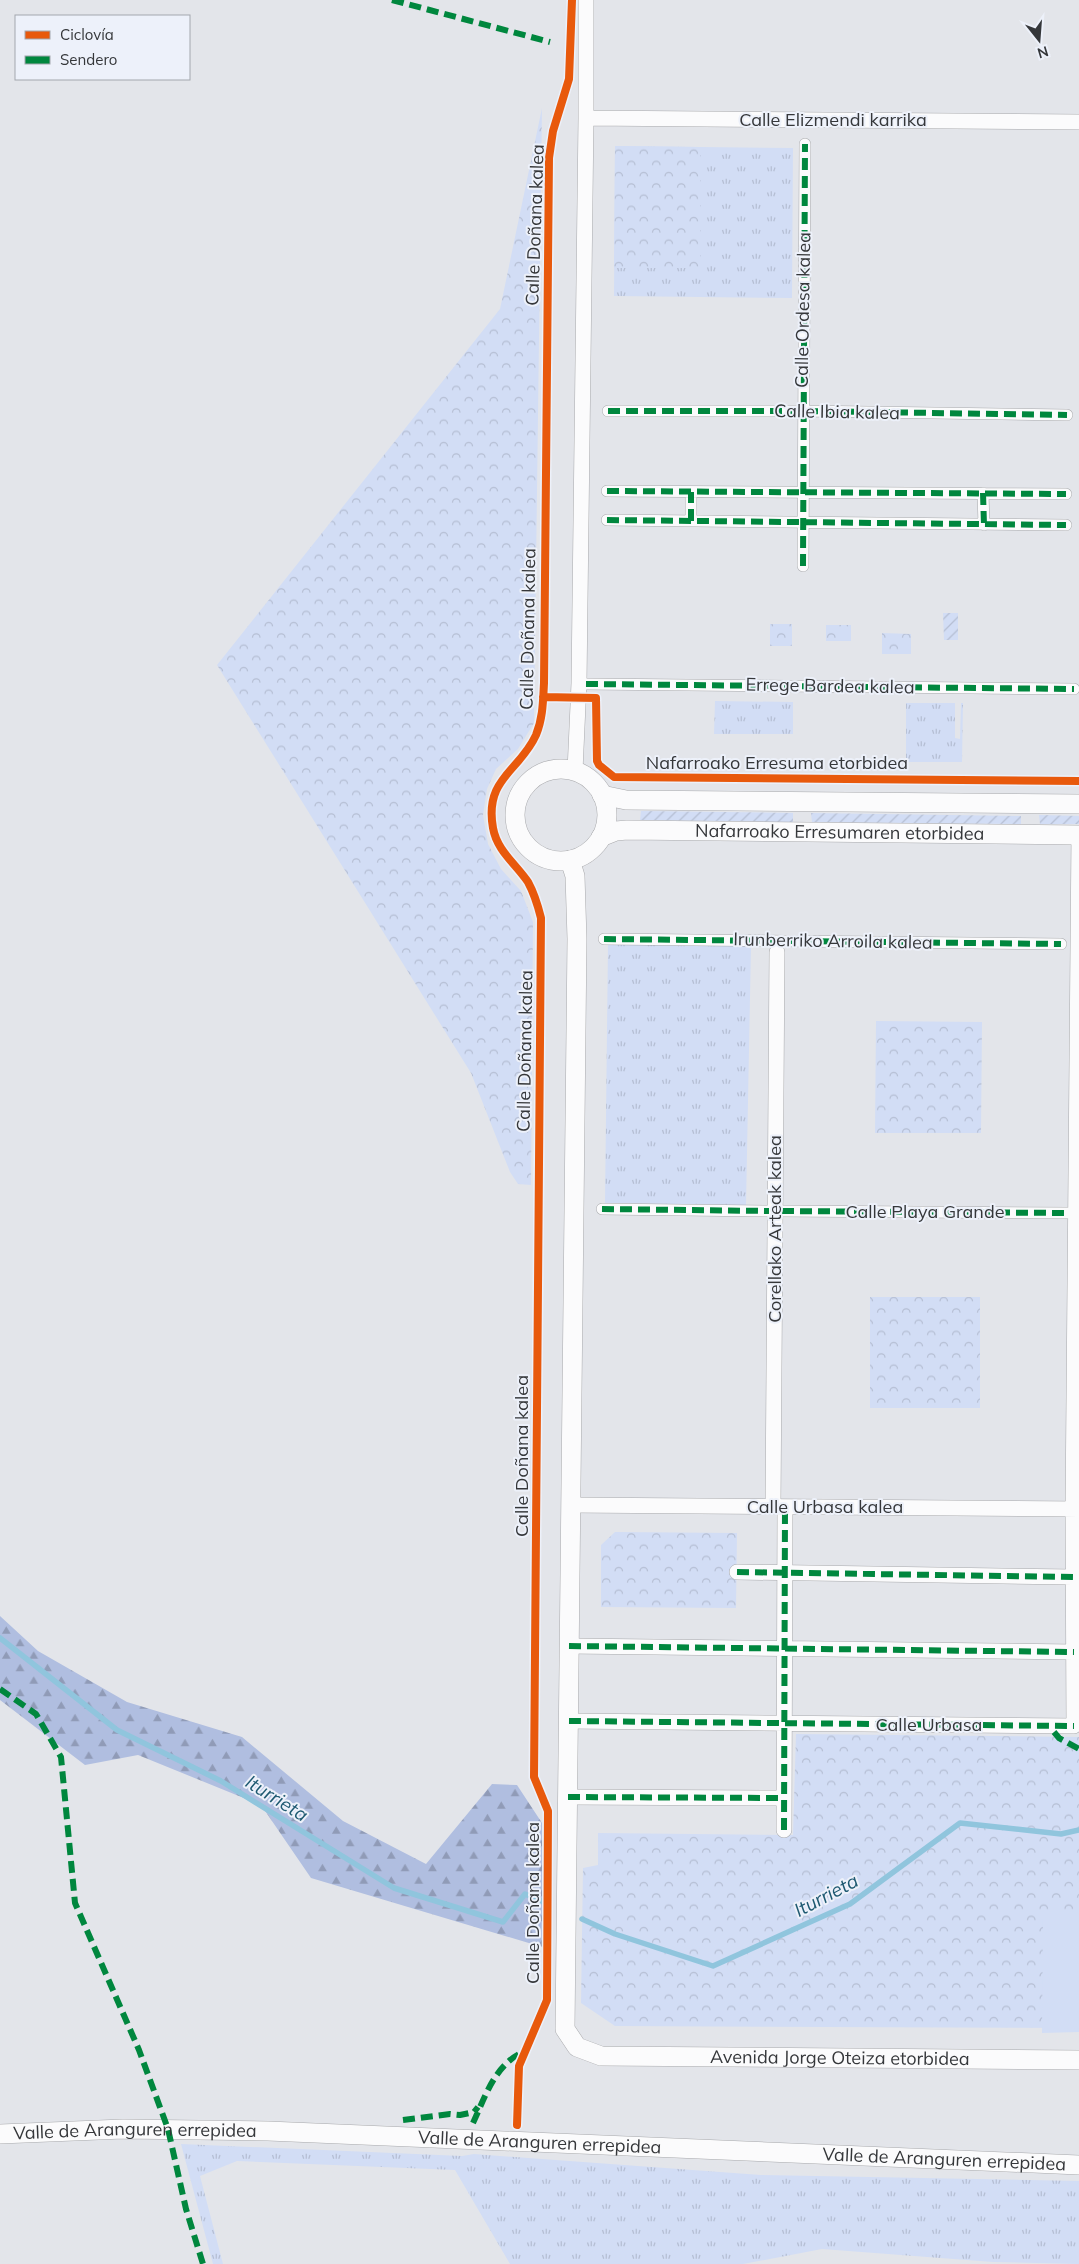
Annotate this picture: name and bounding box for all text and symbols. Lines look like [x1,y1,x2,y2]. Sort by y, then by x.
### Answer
legend [15,15,190,80]
north arrow [1014,15,1064,65]
text: Ciclovía [60,25,114,44]
text: N [1035,42,1050,63]
text: Sendero [60,50,117,69]
street label: Calle Elizmendi karrika [739,108,927,131]
street label: Calle Doñana kalea [520,144,549,306]
street label: Calle Ordesa kalea [790,232,815,388]
street label: Calle Ibia kalea [774,399,900,424]
street label: Calle Doñana kalea [515,548,540,710]
street label: Errege Bardea kalea [745,673,915,698]
street label: Nafarroako Erresuma etorbidea [646,751,908,774]
street label: Nafarroako Erresumaren etorbidea [695,819,985,845]
street label: Irunberriko Arroila kalea [733,927,933,954]
street label: Calle Doñana kalea [512,970,537,1132]
street label: Corellako Arteak kalea [763,1135,786,1323]
street label: Calle Playa Grande [845,1200,1005,1223]
street label: Calle Doñana kalea [510,1375,533,1537]
street label: Calle Urbasa kalea [747,1495,903,1518]
street label: Calle Urbasa [876,1713,982,1736]
water label: Iturrieta [241,1769,313,1827]
street label: Calle Doñana kalea [521,1822,544,1984]
water label: Iturrieta [790,1868,862,1922]
street label: Avenida Jorge Oteiza etorbidea [710,2045,970,2070]
street label: Valle de Aranguren errepidea [13,2117,257,2144]
street label: Valle de Aranguren errepidea [417,2125,662,2158]
street label: Valle de Aranguren errepidea [822,2142,1067,2175]

